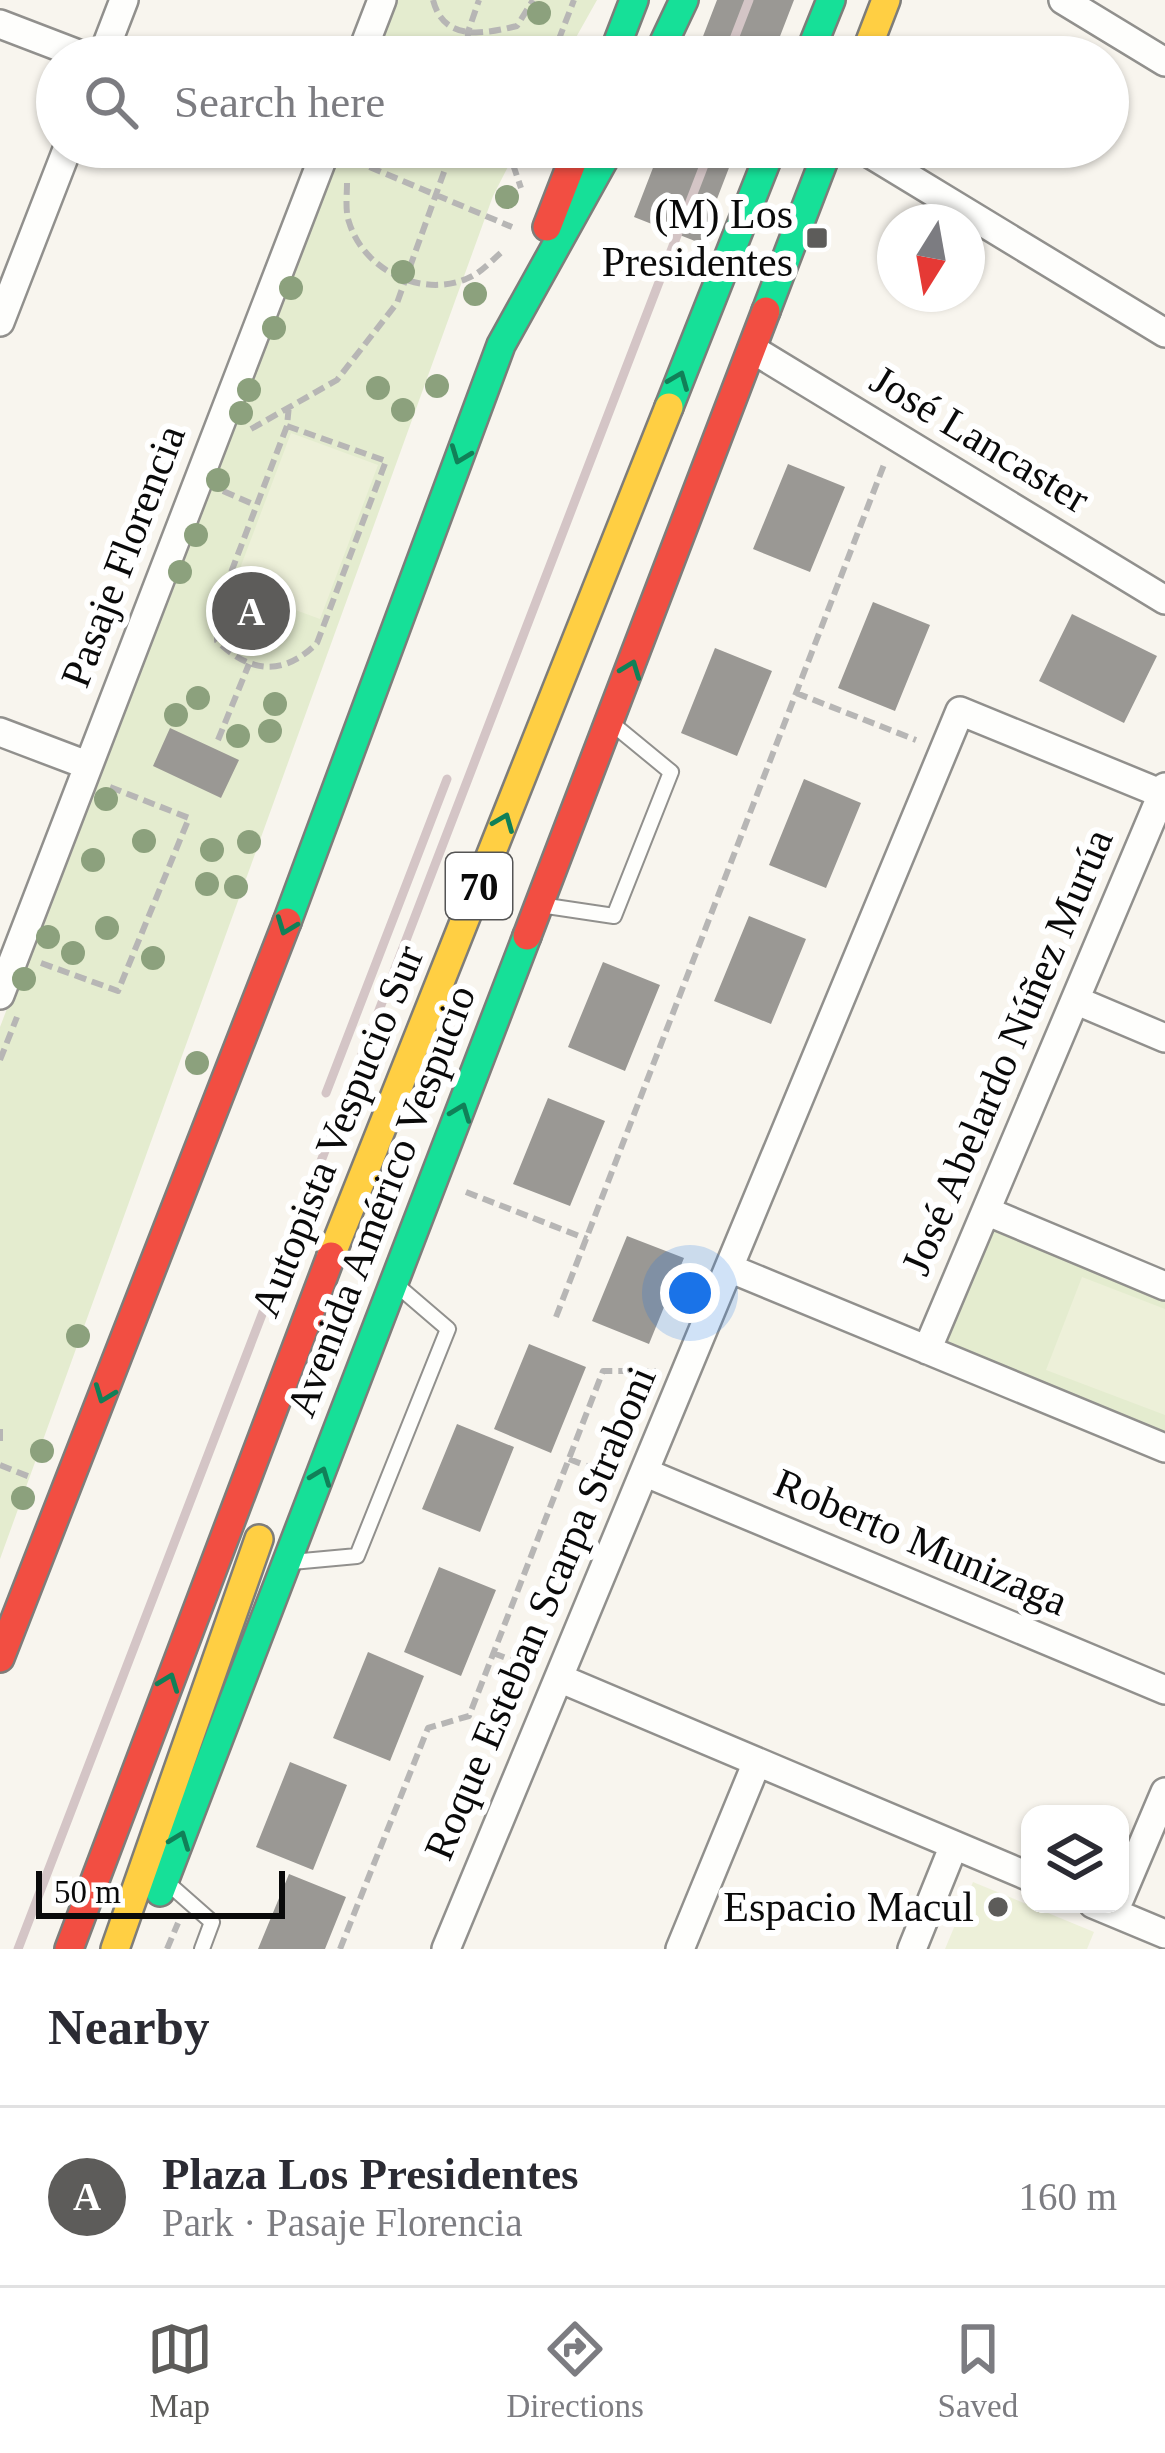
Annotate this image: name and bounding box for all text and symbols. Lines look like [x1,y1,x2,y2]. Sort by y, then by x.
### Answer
search box [36,36,1129,168]
icon: search [78,69,144,135]
text: Search here [174,77,385,127]
place label: (M) Los Presidentes [602,191,793,285]
north arrow [877,204,985,312]
marker: (M) Los Presidentes [804,225,830,251]
street label: José Lancaster [863,356,1097,522]
one-way arrow [665,371,689,392]
street label: Pasaje Florencia [52,418,194,693]
one-way arrow [449,443,474,464]
pin: A [212,566,290,656]
one-way arrow [616,660,641,681]
one-way arrow [490,813,514,834]
street label: José Abelardo Núñez Murúa [892,822,1122,1282]
road number: 70 [446,853,512,919]
one-way arrow [275,914,300,935]
street label: Autopista Vespucio Sur [242,939,432,1323]
street label: Avenida Américo Vespucio [277,979,485,1423]
one-way arrow [446,1102,471,1123]
your location [660,1263,720,1323]
street label: Roque Esteban Scarpa Straboni [415,1360,665,1866]
one-way arrow [94,1383,118,1404]
street label: Roberto Munizaga [768,1460,1075,1625]
one-way arrow [306,1466,331,1487]
one-way arrow [155,1673,180,1694]
map controls [1021,1805,1129,1913]
button: layers [1021,1805,1129,1913]
one-way arrow [166,1830,191,1851]
scale bar [36,1865,285,1918]
text: 50 m [54,1874,121,1910]
place label: Espacio Macul [723,1884,974,1930]
marker: Espacio Macul [985,1894,1011,1920]
text: Nearby [48,1999,209,2055]
text: Plaza Los Presidentes [162,2149,579,2199]
text: A [73,2175,101,2218]
text: 160 m [1018,2175,1117,2218]
text: Park · Pasaje Florencia [162,2201,523,2244]
tab: Map [147,2316,213,2425]
tab: Directions [506,2316,644,2425]
tab: Saved [938,2316,1018,2425]

